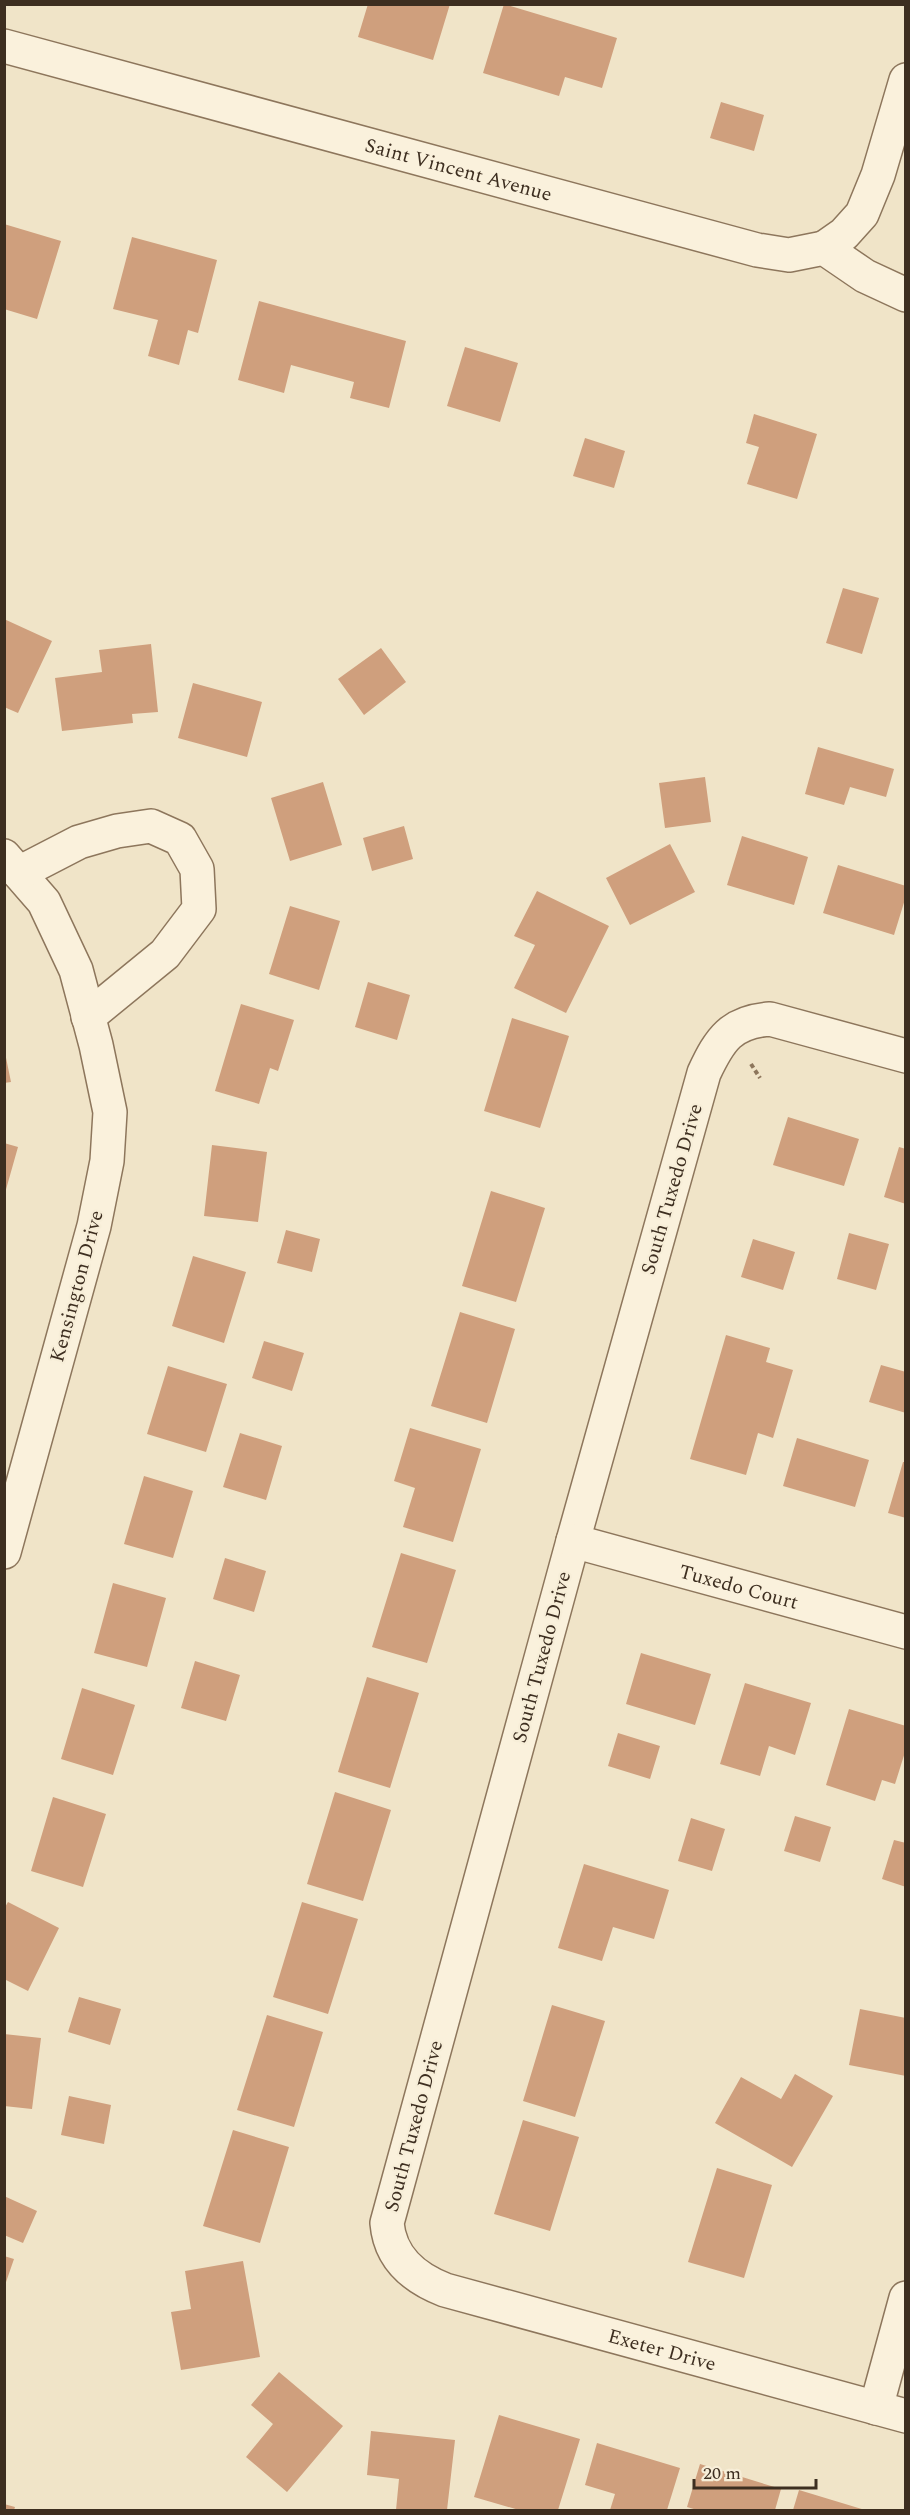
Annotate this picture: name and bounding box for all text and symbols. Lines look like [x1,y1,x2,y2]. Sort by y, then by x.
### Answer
street label: Saint Vincent Avenue [361,130,555,210]
street label: South Tuxedo Drive [633,1100,711,1278]
street label: Kensington Drive [42,1207,112,1366]
street label: Tuxedo Court [676,1557,802,1618]
street label: South Tuxedo Drive [505,1568,579,1746]
street label: South Tuxedo Drive [377,2037,451,2215]
street label: Exeter Drive [604,2321,719,2379]
scale bar [694,2452,816,2490]
text: 20 m [703,2460,741,2487]

